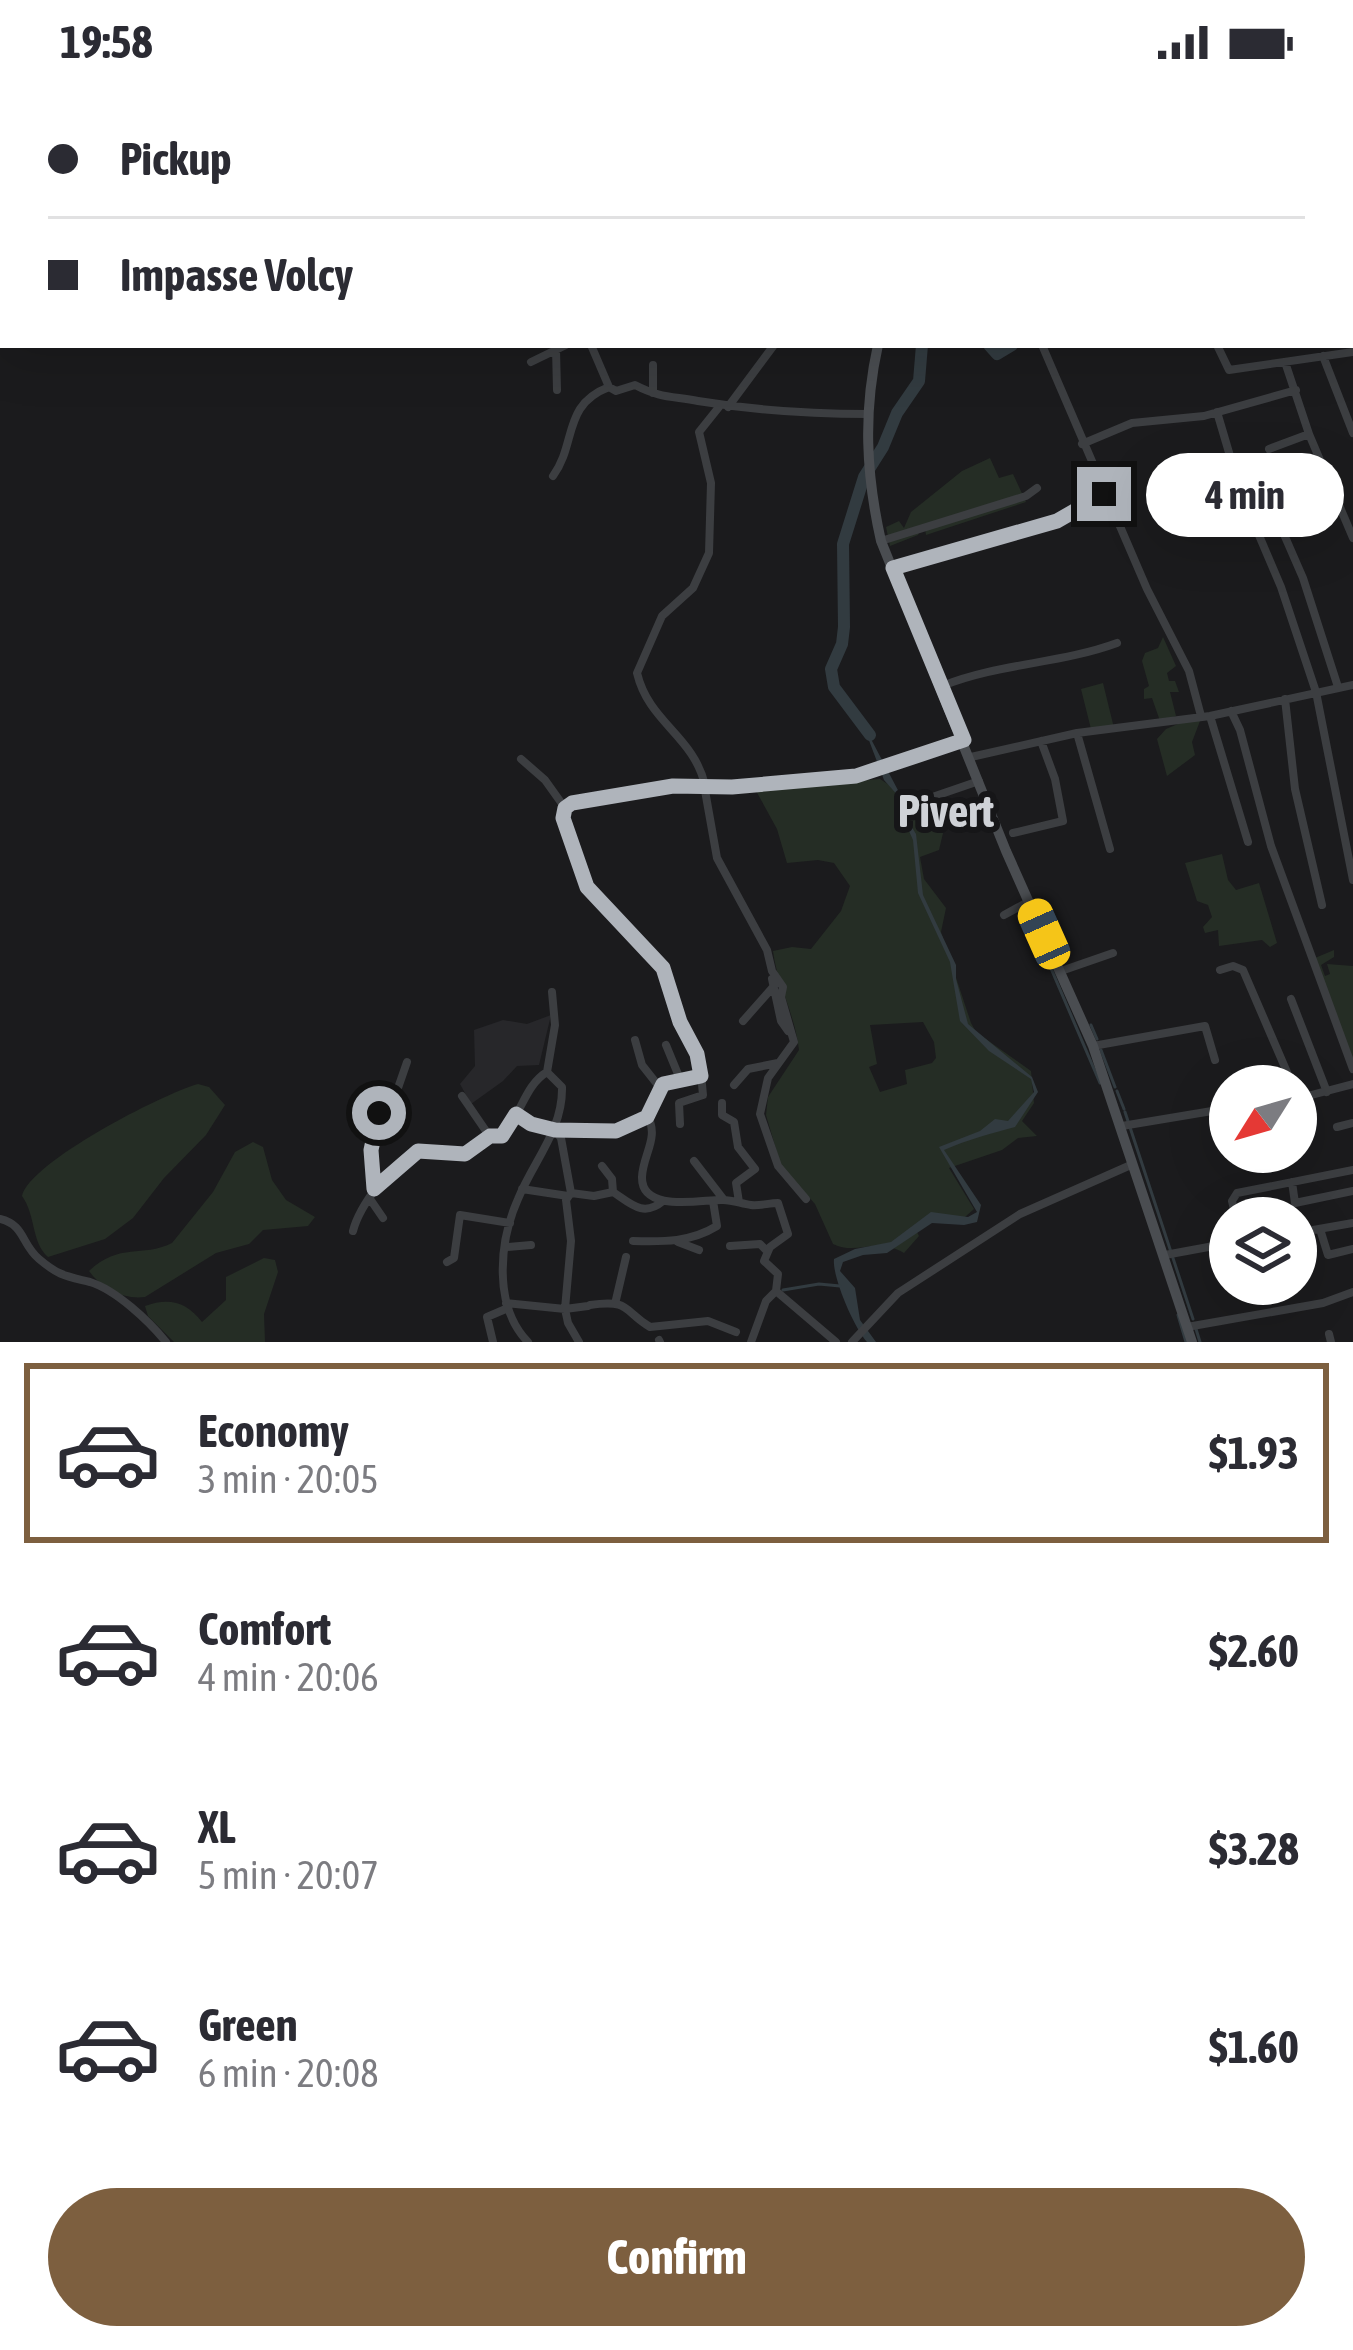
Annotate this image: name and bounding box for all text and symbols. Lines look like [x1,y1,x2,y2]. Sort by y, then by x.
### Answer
text: 19:58 [60,16,153,68]
text: Pickup [120,133,231,185]
text: Impasse Volcy [120,249,353,301]
callout: 4 min [1146,452,1344,536]
route end [1077,467,1131,521]
text: 4 min [1205,473,1285,517]
district label: Pivert [898,785,994,837]
car [1013,894,1075,974]
north arrow [1209,1065,1317,1173]
map controls [1209,1065,1317,1305]
route start [352,1086,406,1140]
button: layers [1209,1197,1317,1305]
icon: car [54,1399,162,1507]
text: Economy [198,1405,349,1457]
text: $1.93 [1209,1427,1299,1479]
text: 3 min · 20:05 [198,1457,379,1501]
icon: car [54,1597,162,1705]
text: Comfort [198,1603,331,1655]
text: $2.60 [1209,1625,1299,1677]
text: 4 min · 20:06 [198,1655,379,1699]
icon: car [54,1795,162,1903]
text: XL [198,1801,236,1853]
text: $3.28 [1209,1823,1299,1875]
text: 5 min · 20:07 [198,1853,379,1897]
icon: car [54,1993,162,2101]
text: Green [198,1999,298,2051]
text: $1.60 [1209,2021,1299,2073]
text: 6 min · 20:08 [198,2051,379,2095]
button: Confirm [48,2188,1305,2326]

